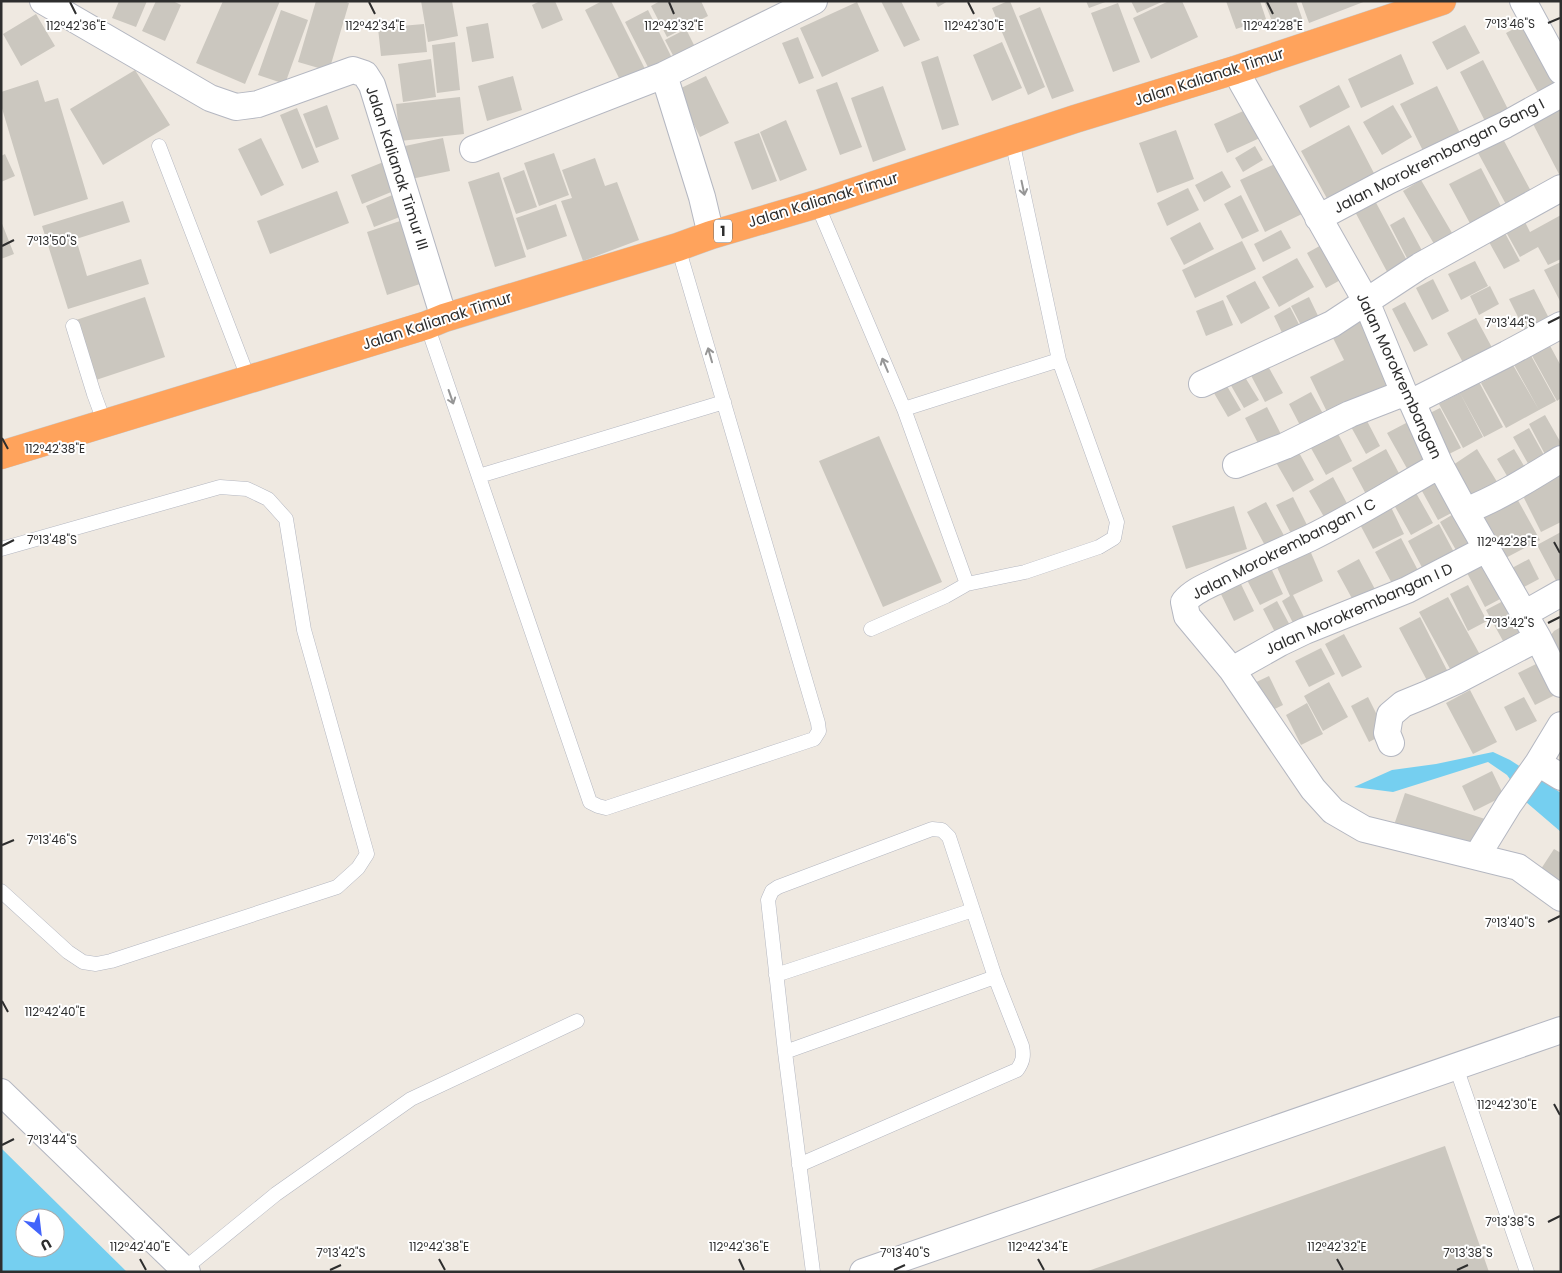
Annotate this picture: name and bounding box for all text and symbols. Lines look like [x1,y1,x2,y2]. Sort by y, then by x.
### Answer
text: 7°13'46"S [1485,15,1535,32]
text: 112°42'36"E [46,17,106,34]
text: 112°42'34"E [345,17,405,34]
text: 112°42'32"E [644,17,704,34]
text: 112°42'30"E [944,17,1004,34]
text: 112°42'28"E [1243,17,1303,34]
street label: Jalan Kalianak Timur [1131,42,1287,111]
street label: Jalan Kalianak Timur III [361,83,434,252]
street label: Jalan Morokrembangan Gang I [1330,93,1548,218]
street label: Jalan Kalianak Timur [745,167,901,232]
one-way arrow [1018,179,1028,195]
road number: 1 [714,220,732,242]
text: 7°13'50"S [27,232,77,249]
street label: Jalan Kalianak Timur [359,286,515,355]
street label: Jalan Morokrembangan [1352,289,1447,462]
text: 7°13'44"S [1485,314,1535,331]
one-way arrow [705,348,715,364]
one-way arrow [880,357,889,372]
one-way arrow [447,389,457,405]
text: 112°42'38"E [25,440,85,457]
street label: Jalan Morokrembangan I C [1188,493,1380,604]
text: 7°13'48"S [27,531,77,548]
text: 112°42'28"E [1477,533,1537,550]
street label: Jalan Morokrembangan I D [1262,558,1456,659]
text: 7°13'42"S [1485,614,1535,631]
text: 7°13'46"S [27,831,77,848]
text: 7°13'40"S [1485,914,1535,931]
text: 112°42'40"E [25,1003,85,1020]
text: 112°42'30"E [1477,1096,1537,1113]
text: 7°13'44"S [27,1131,77,1148]
north arrow [15,1208,65,1258]
text: 7°13'38"S [1485,1213,1535,1230]
text: U [37,1233,55,1256]
text: 112°42'40"E [110,1238,170,1255]
text: 112°42'38"E [409,1238,469,1255]
text: 112°42'36"E [709,1238,769,1255]
text: 112°42'34"E [1008,1238,1068,1255]
text: 112°42'32"E [1307,1238,1367,1255]
text: 7°13'42"S [316,1244,366,1261]
text: 7°13'40"S [880,1244,930,1261]
text: 7°13'38"S [1443,1244,1493,1261]

